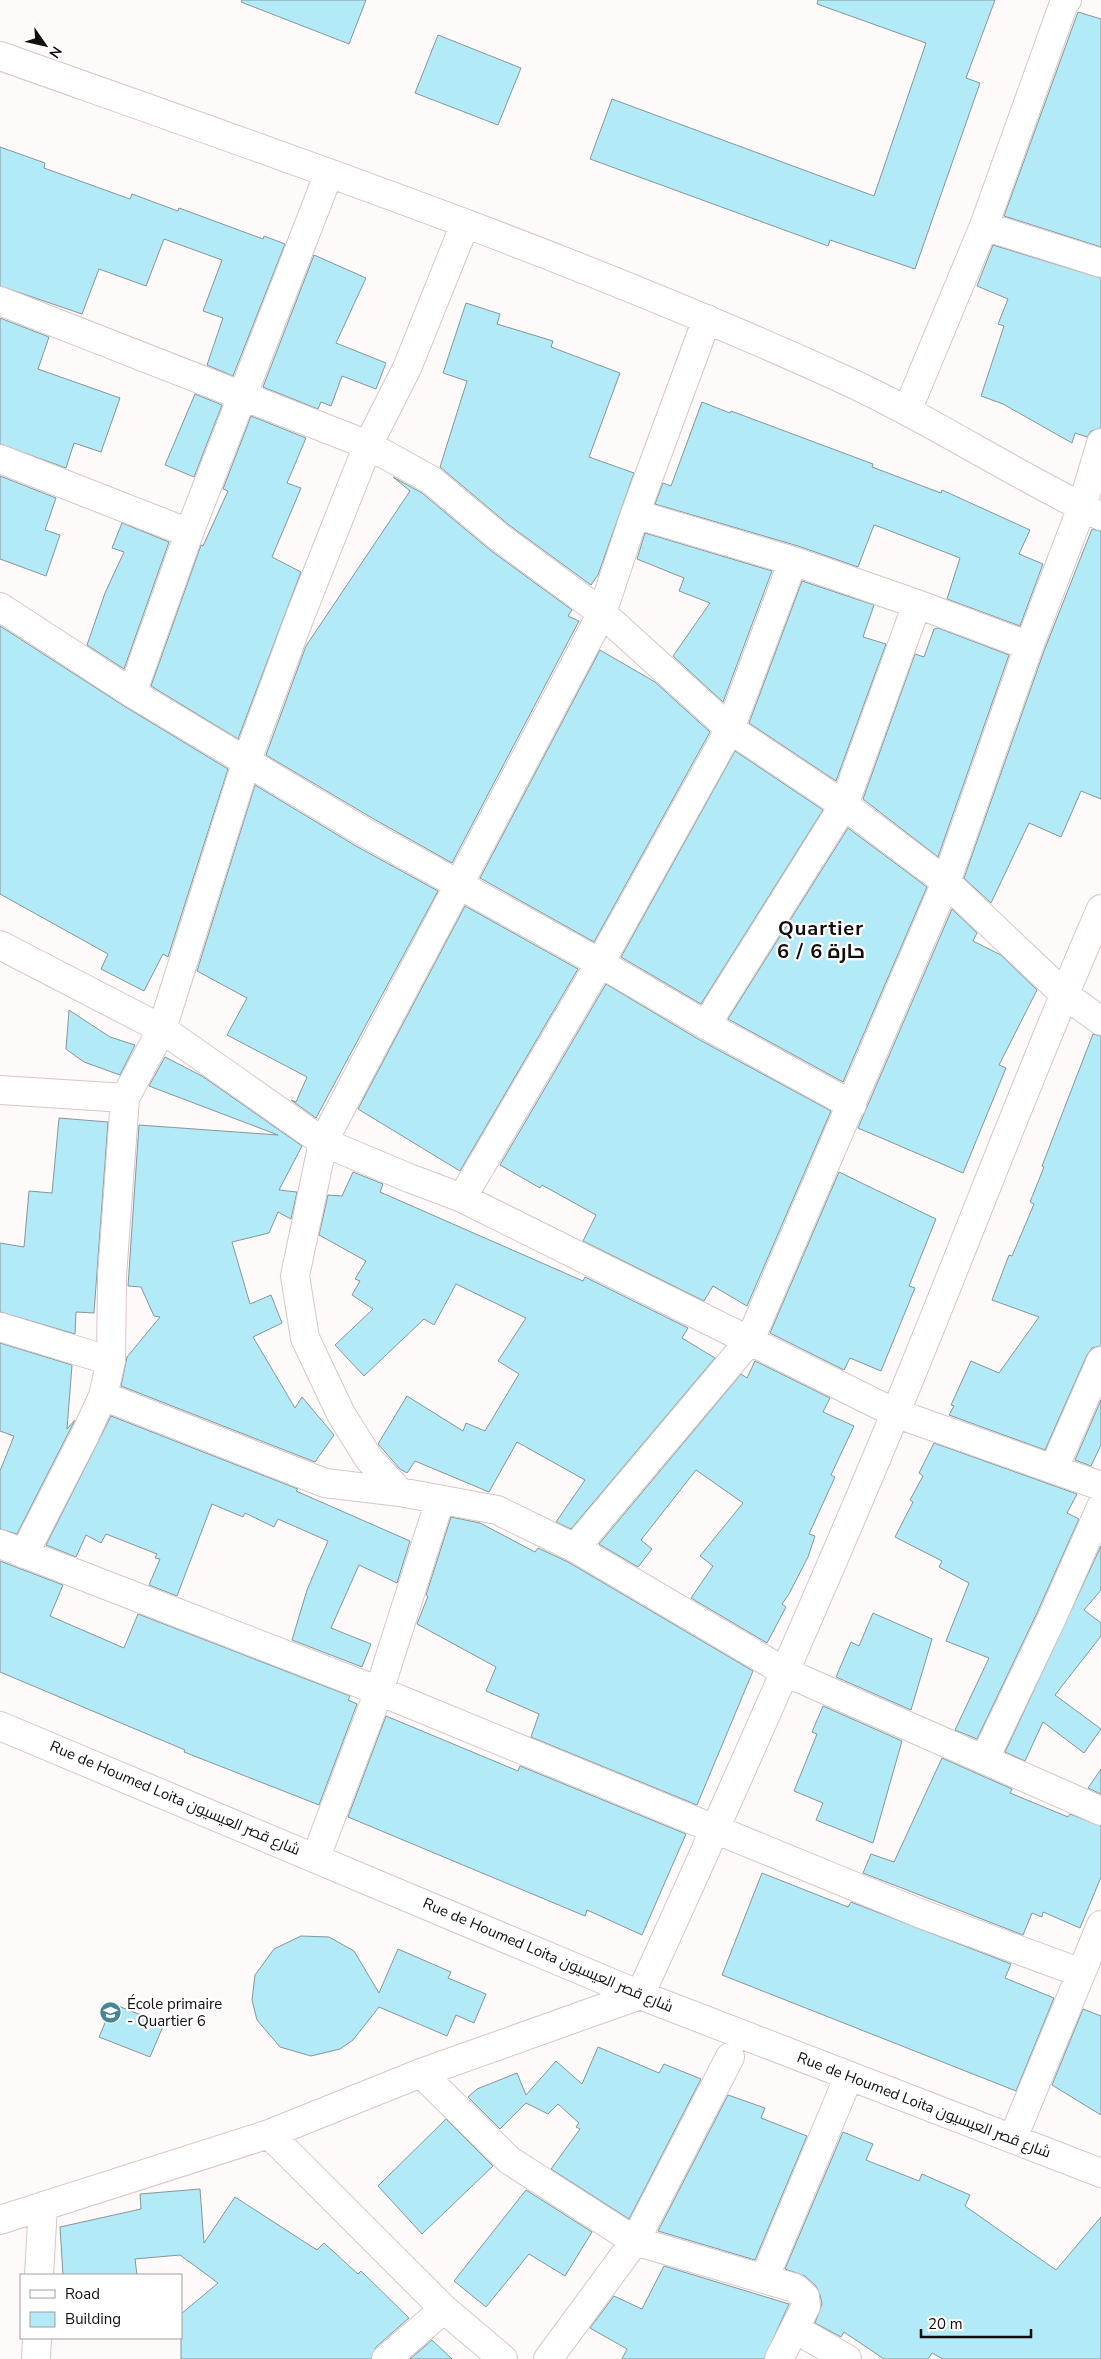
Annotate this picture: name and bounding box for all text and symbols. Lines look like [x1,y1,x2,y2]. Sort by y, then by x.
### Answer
north arrow [20,20,70,70]
text: N [45,42,66,62]
district label: Quartier 6 / حارة 6 [777,915,865,965]
street label: Rue de Houmed Loita شارع قصر العيسيون [46,1736,303,1861]
street label: Rue de Houmed Loita شارع قصر العيسيون [419,1893,676,2018]
place label: École primaire - Quartier 6 [127,1994,222,2031]
school or university icon: École primaire - Quartier 6 [99,2001,123,2025]
street label: Rue de Houmed Loita شارع قصر العيسيون [794,2047,1054,2164]
legend [20,2274,182,2339]
text: Road [65,2284,100,2304]
scale bar [921,2306,1031,2338]
text: Building [65,2309,121,2329]
text: 20 m [928,2314,963,2334]

